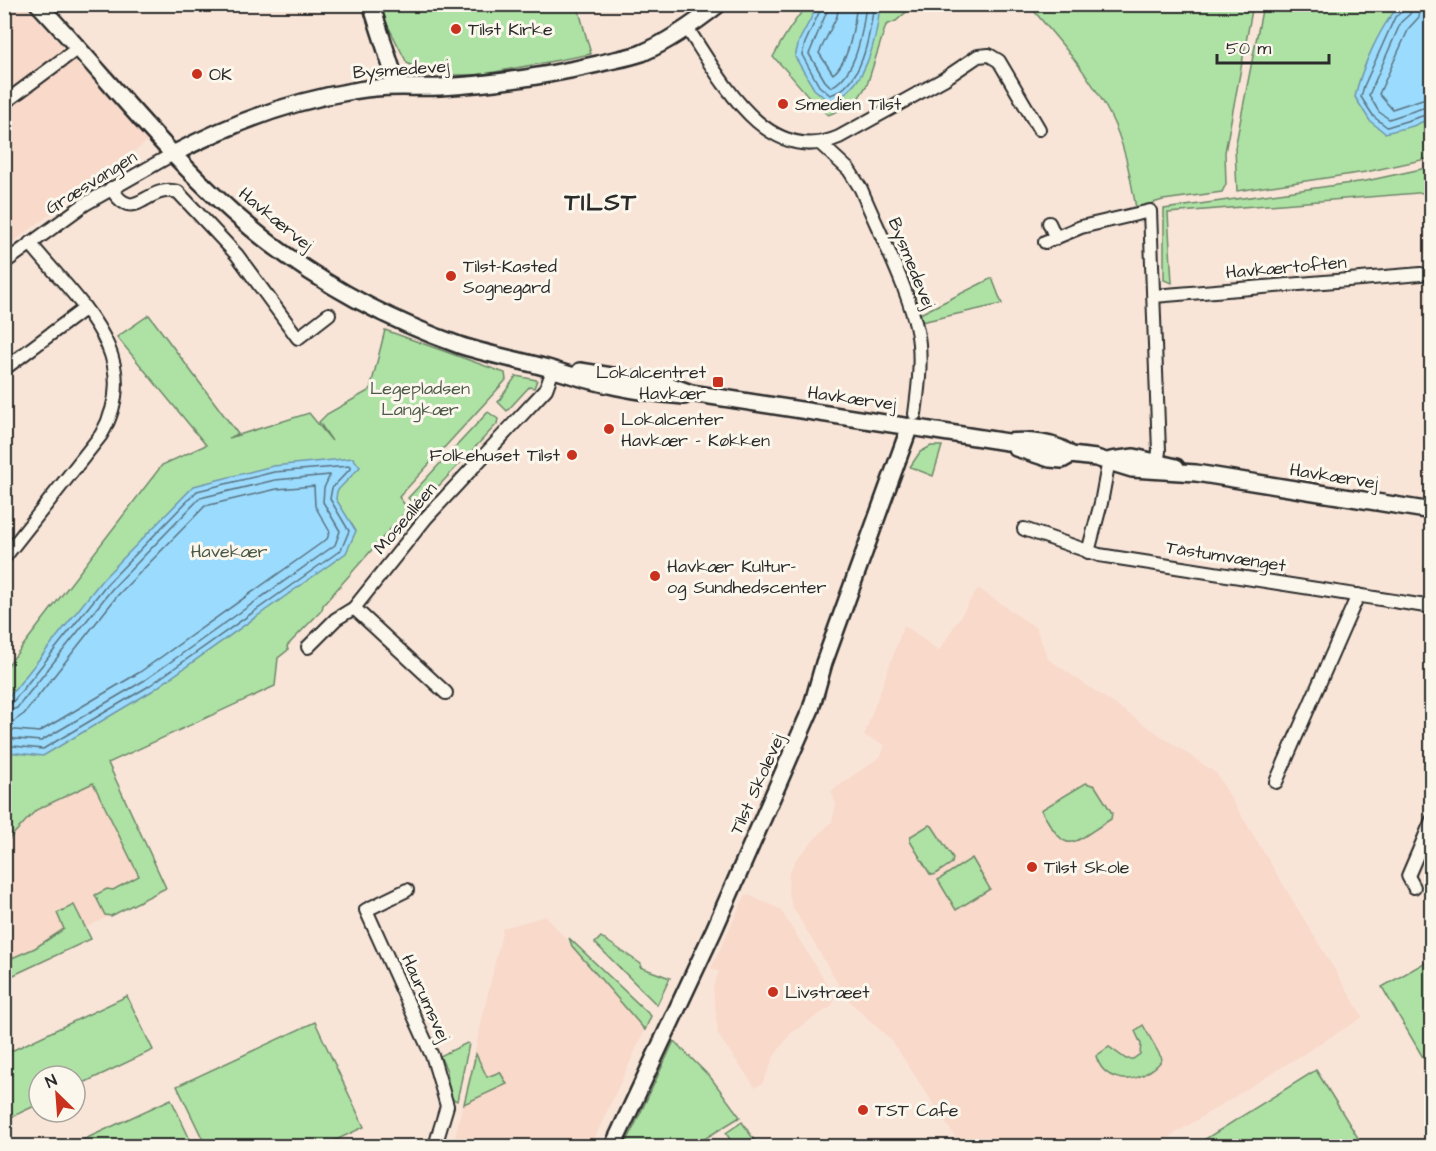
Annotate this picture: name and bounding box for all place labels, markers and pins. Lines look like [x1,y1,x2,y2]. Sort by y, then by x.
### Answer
place label: Tilst Kirke [468,17,553,42]
marker: Tilst Kirke [449,22,463,36]
place label: OK [209,62,232,87]
marker: OK [190,67,204,81]
place label: Smedien Tilst [795,92,902,117]
marker: Smedien Tilst [776,97,790,111]
place label: Tilst-Kasted Sognegård [463,254,557,301]
marker: Tilst-Kasted Sognegård [444,269,458,283]
place label: Lokalcentret Havkær [596,360,707,406]
marker: Lokalcentret Havkær [711,375,725,389]
place label: Lokalcenter Havkær - Køkken [621,407,770,453]
marker: Lokalcenter Havkær - Køkken [602,422,616,436]
place label: Folkehuset Tilst [429,443,561,468]
marker: Folkehuset Tilst [565,448,579,462]
place label: Havkær Kultur- og Sundhedscenter [667,554,827,601]
marker: Havkær Kultur- og Sundhedscenter [648,569,662,583]
place label: Tilst Skole [1044,855,1130,880]
marker: Tilst Skole [1025,860,1039,874]
place label: Livstræet [785,980,870,1005]
marker: Livstræet [766,985,780,999]
place label: TST Cafe [875,1098,959,1123]
marker: TST Cafe [856,1103,870,1117]

